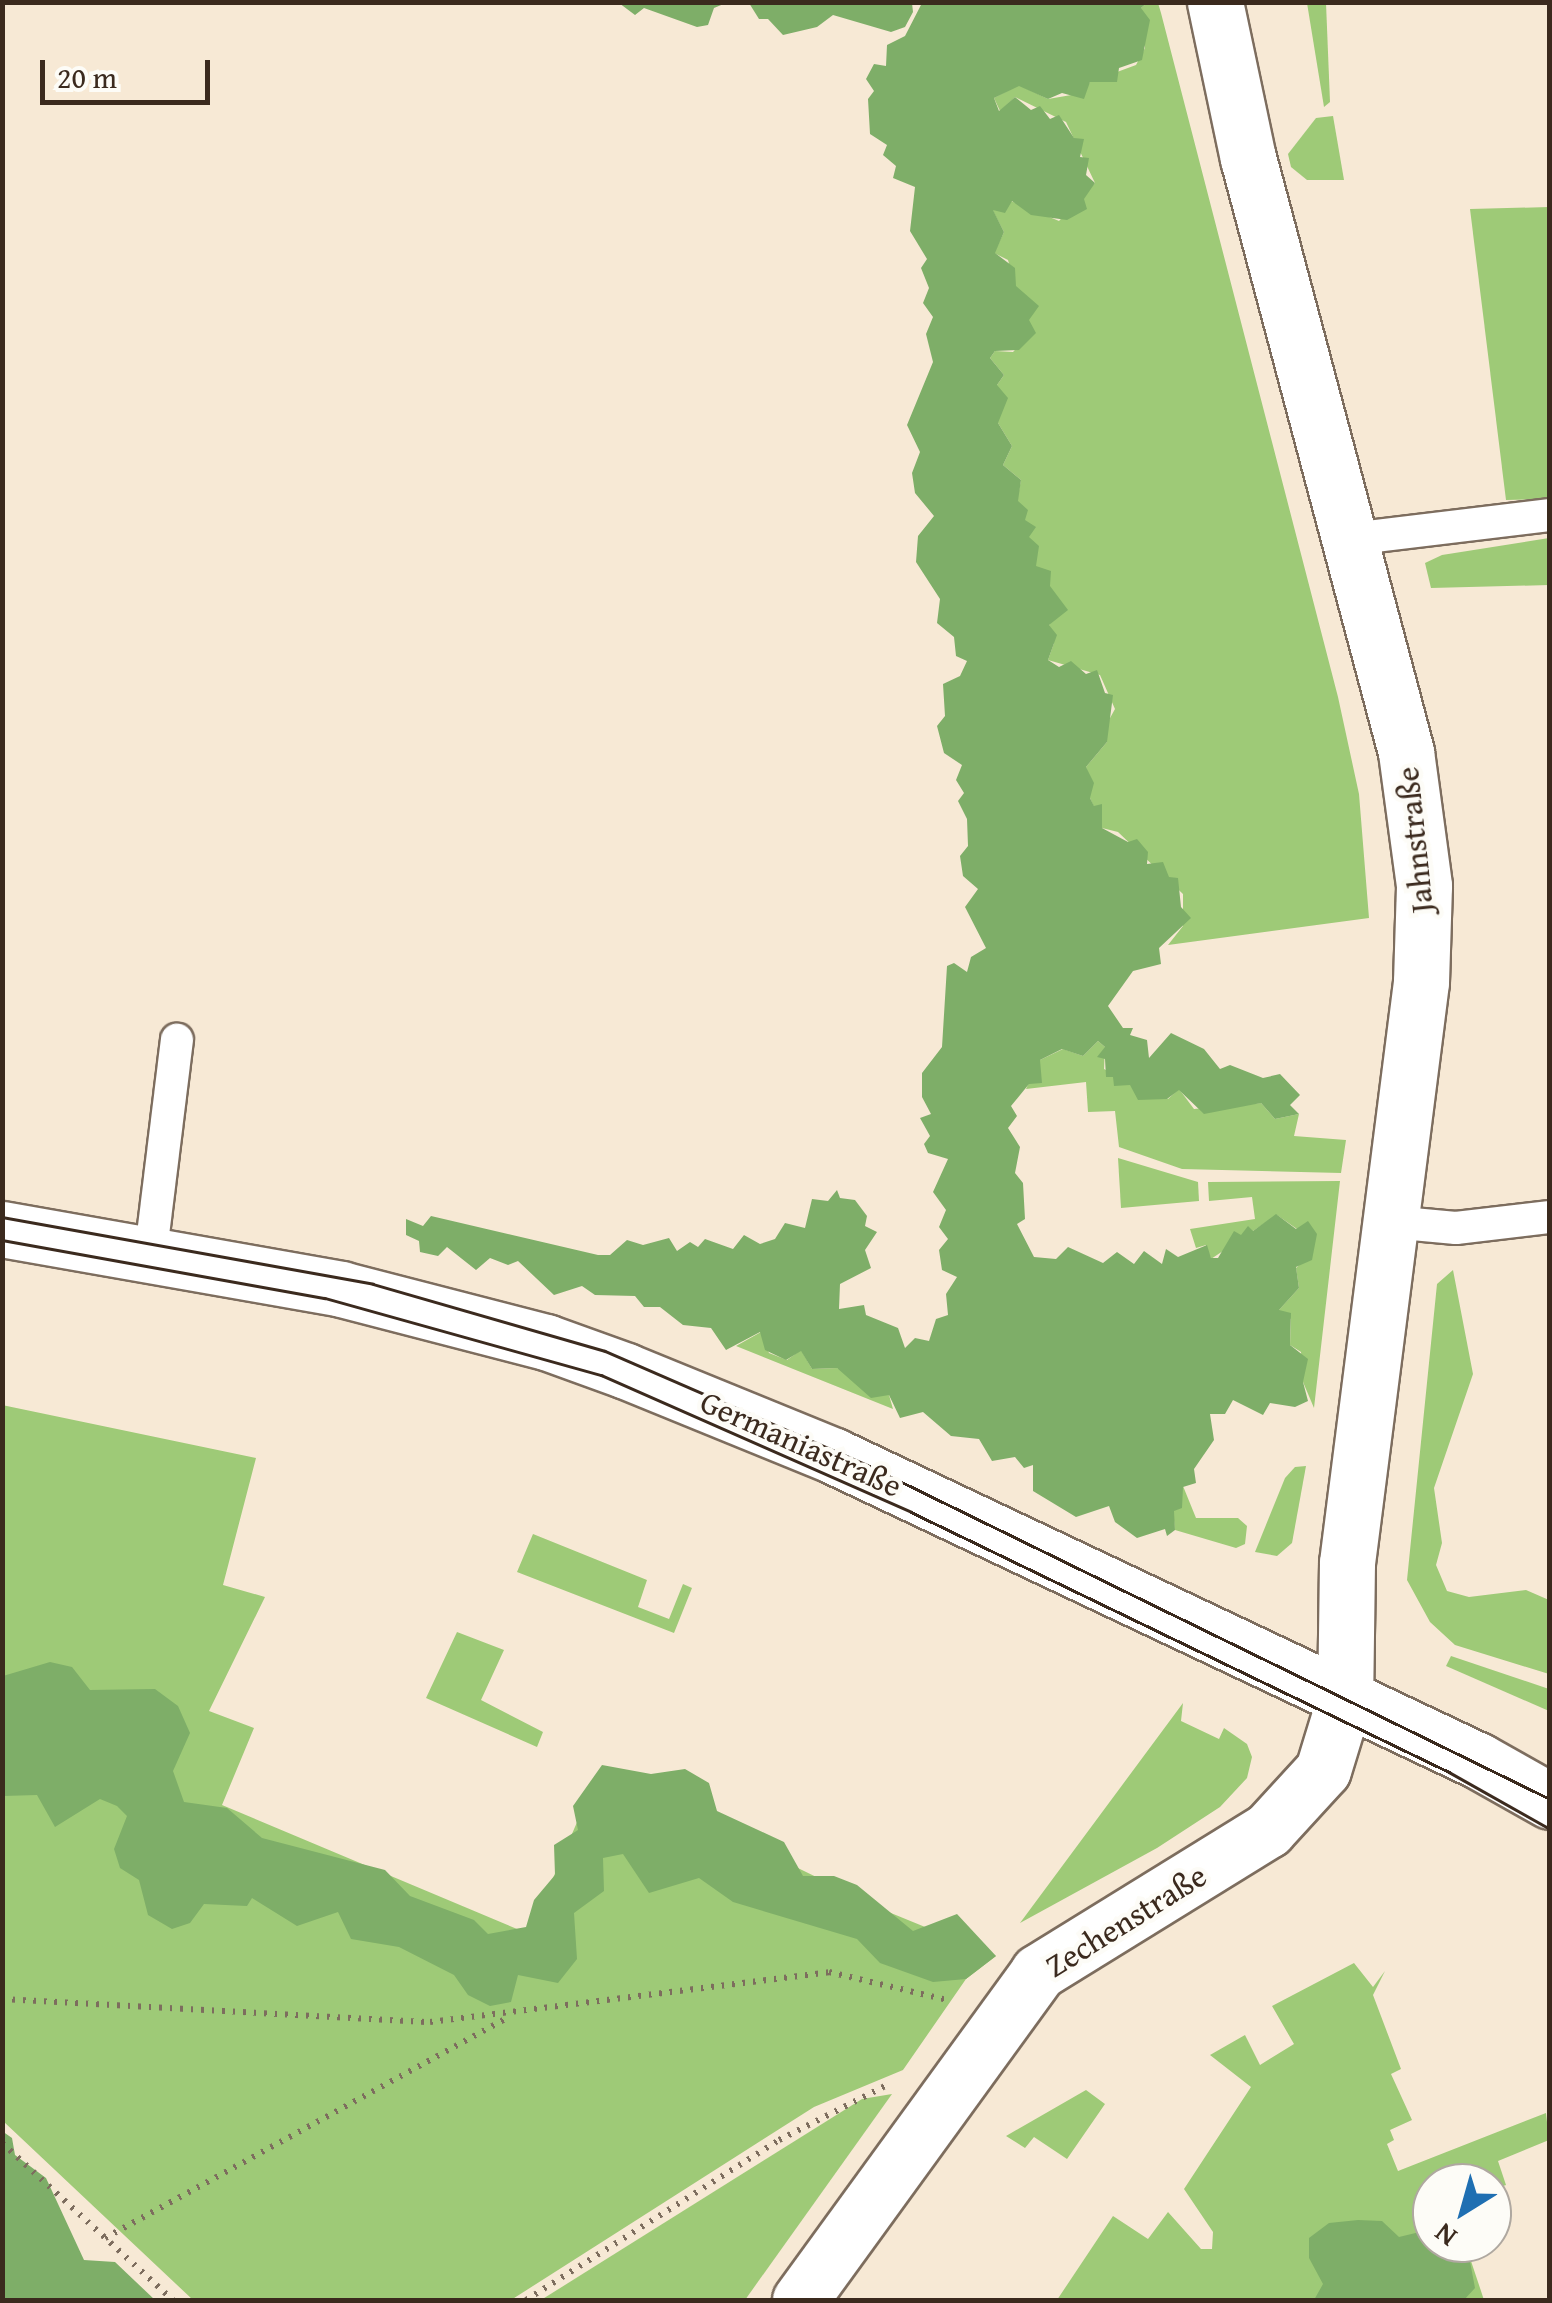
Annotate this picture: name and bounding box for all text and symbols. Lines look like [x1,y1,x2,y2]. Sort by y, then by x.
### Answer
scale bar [45,40,215,102]
text: 20 m [57,55,117,99]
street label: Jahnstraße [1388,765,1442,915]
street label: Germaniastraße [694,1382,908,1506]
street label: Zechenstraße [1038,1856,1214,1986]
north arrow [1412,2163,1512,2263]
text: N [1425,2214,1465,2258]

